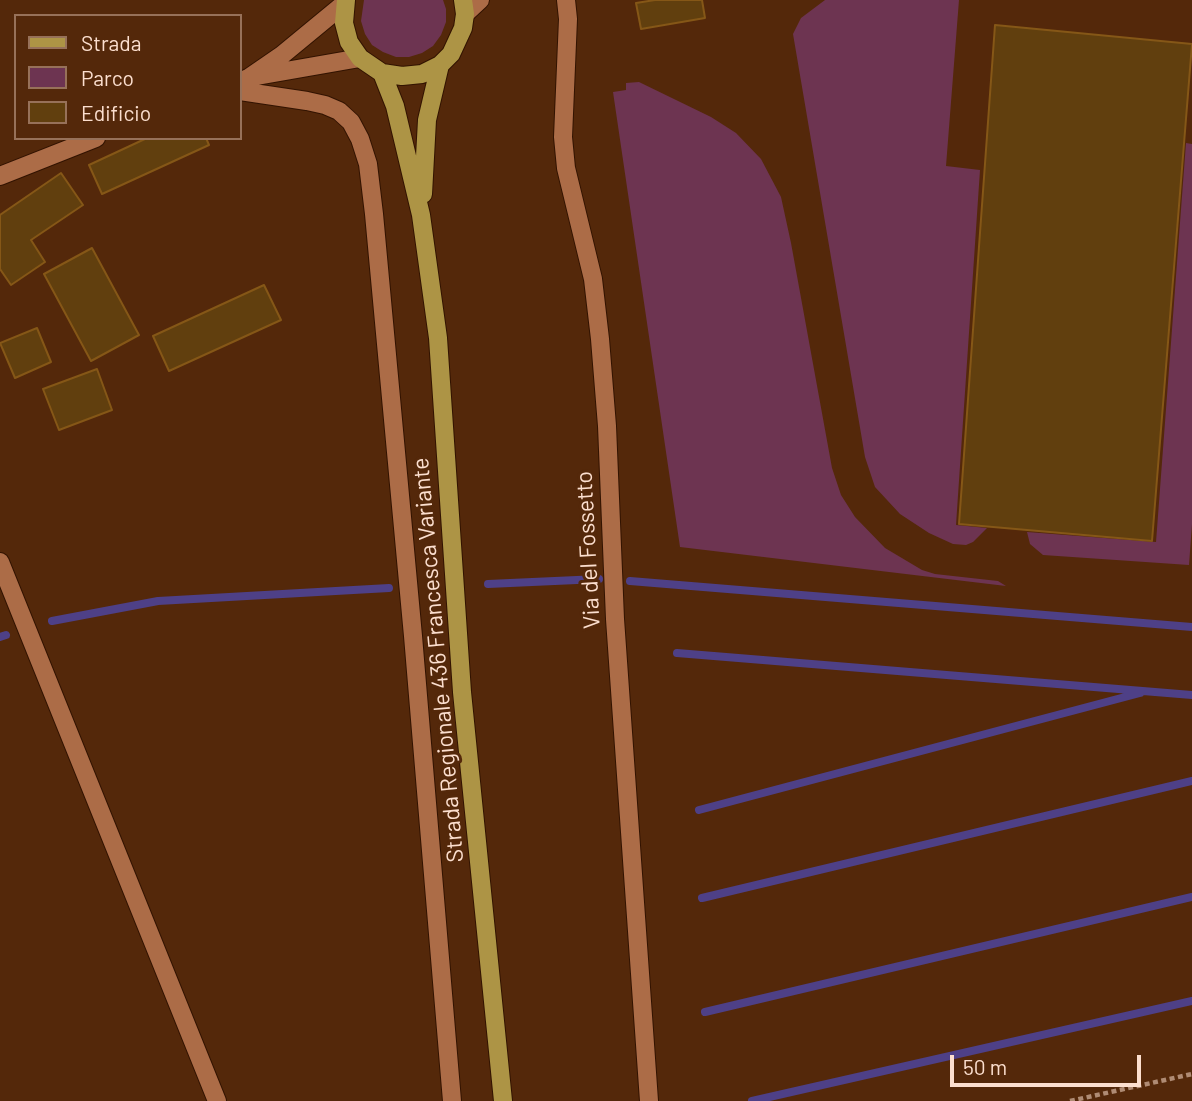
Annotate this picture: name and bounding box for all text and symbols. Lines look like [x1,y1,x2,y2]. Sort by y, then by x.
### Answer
legend [14,14,242,140]
text: Strada [81,30,141,55]
text: Parco [81,65,134,90]
text: Edificio [81,100,151,125]
street label: Strada Regionale 436 Francesca Variante [407,456,469,864]
street label: Via del Fossetto [570,470,606,630]
scale bar [954,1042,1145,1086]
text: 50 m [963,1054,1007,1079]

